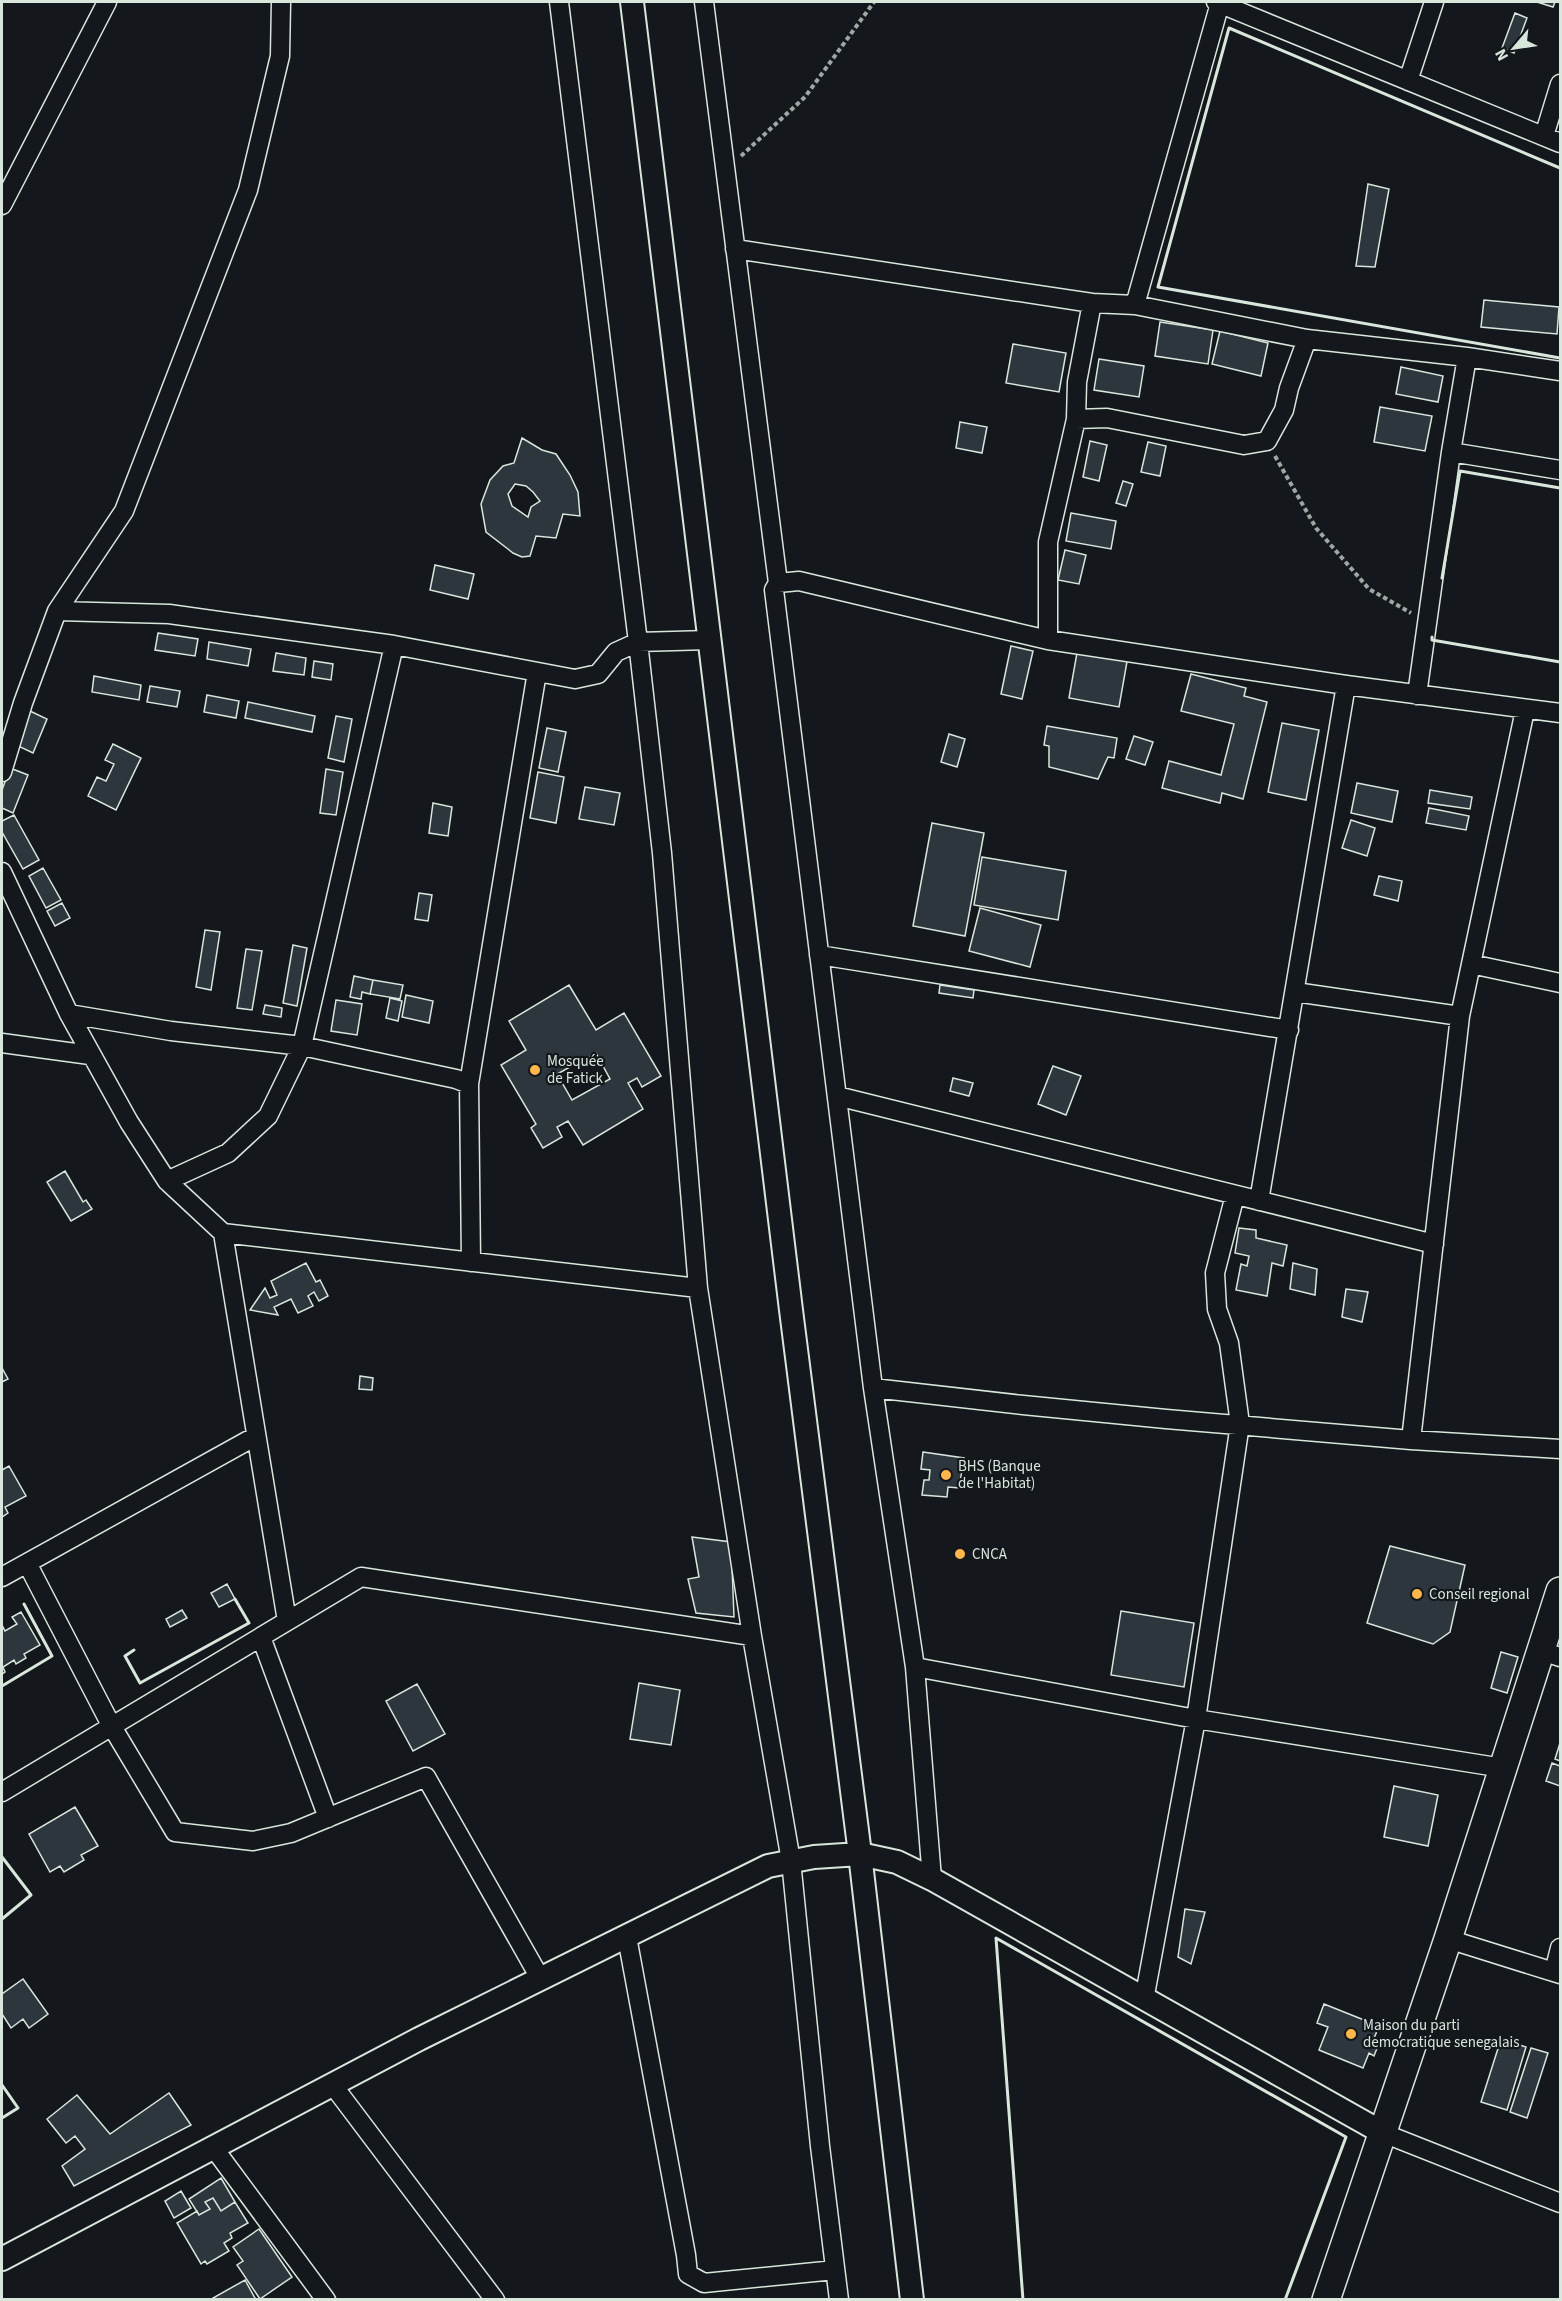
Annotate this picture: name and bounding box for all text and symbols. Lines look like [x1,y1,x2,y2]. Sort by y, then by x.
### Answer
north arrow [1484,18,1544,78]
text: N [1490,45,1514,65]
place label: Mosquée de Fatick [547,1051,604,1089]
marker: Mosquée de Fatick [528,1063,542,1077]
place label: BHS (Banque de l'Habitat) [958,1456,1041,1494]
marker: BHS (Banque de l'Habitat) [939,1468,953,1482]
place label: CNCA [972,1544,1008,1565]
marker: CNCA [953,1547,967,1561]
place label: Conseil regional [1429,1584,1530,1605]
marker: Conseil regional [1410,1587,1424,1601]
place label: Maison du parti democratique senegalais [1363,2015,1520,2053]
marker: Maison du parti democratique senegalais [1344,2027,1358,2041]

